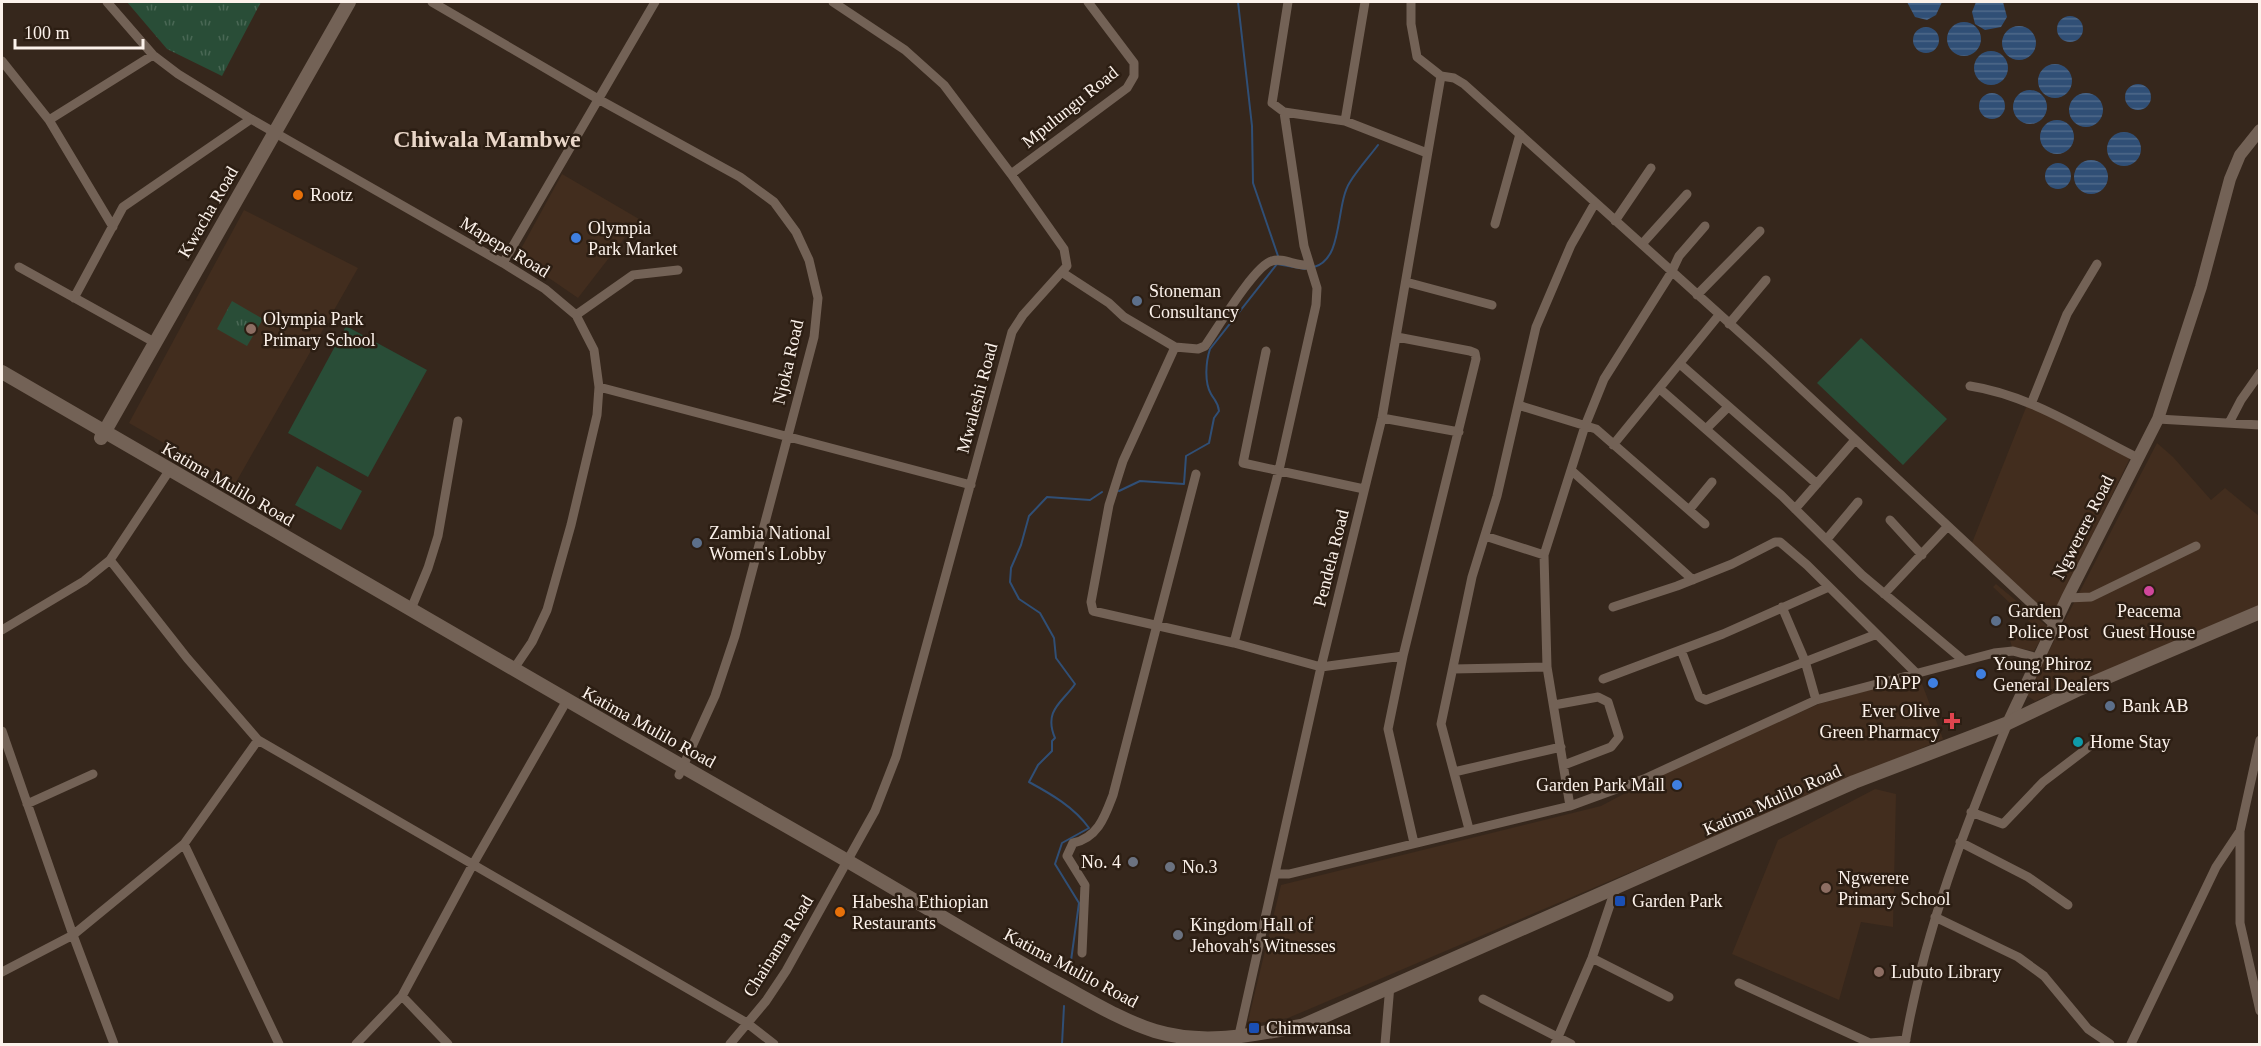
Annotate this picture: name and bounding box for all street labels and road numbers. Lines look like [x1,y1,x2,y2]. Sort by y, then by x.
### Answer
street label: Mpulungu Road [1018,62,1122,152]
street label: Kwacha Road [174,163,242,261]
street label: Mapepe Road [457,213,553,281]
street label: Njoka Road [769,318,807,406]
street label: Mwaleshi Road [953,341,1001,455]
street label: Katima Mulilo Road [158,438,298,530]
street label: Ngwerere Road [2048,472,2118,582]
street label: Pendela Road [1309,507,1353,609]
street label: Katima Mulilo Road [579,682,719,772]
street label: Katima Mulilo Road [1700,761,1844,839]
street label: Chainama Road [739,892,817,1000]
street label: Katima Mulilo Road [1001,924,1141,1012]

